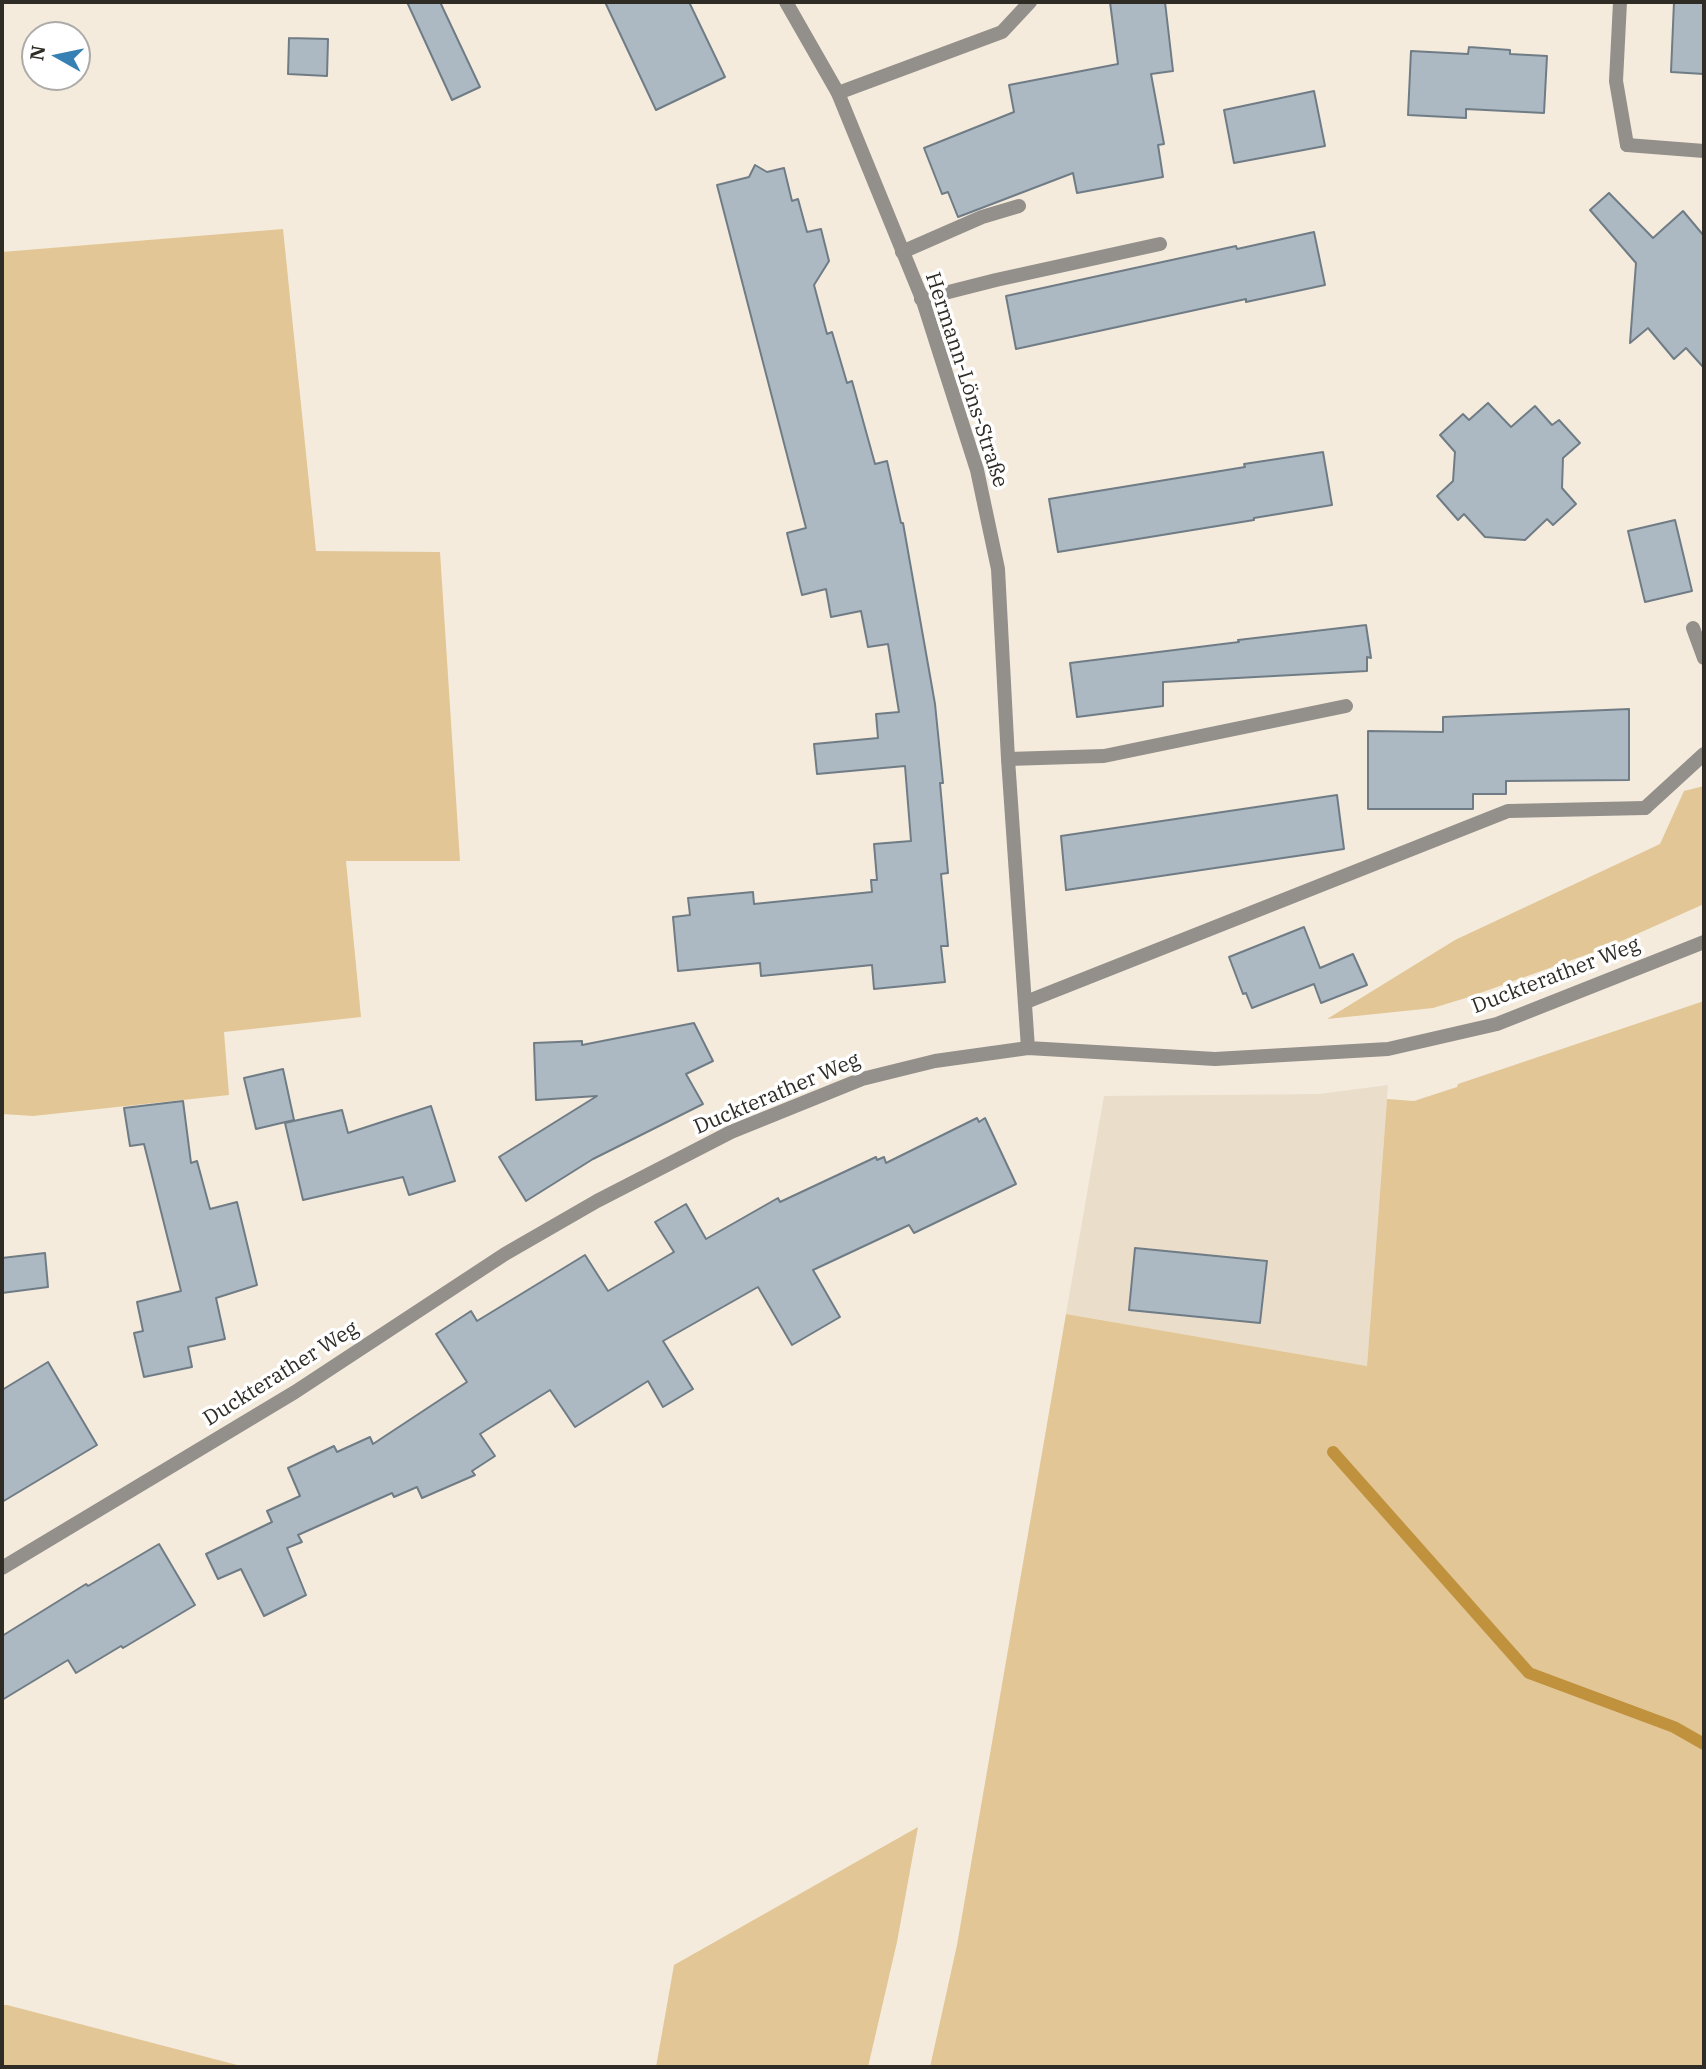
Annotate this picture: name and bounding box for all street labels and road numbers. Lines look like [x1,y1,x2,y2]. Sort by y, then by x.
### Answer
street label: Hermann-Löns-Straße [919,269,1013,491]
street label: Duckterather Weg [1468,932,1644,1020]
street label: Duckterather Weg [690,1048,864,1140]
street label: Duckterather Weg [199,1316,363,1432]

